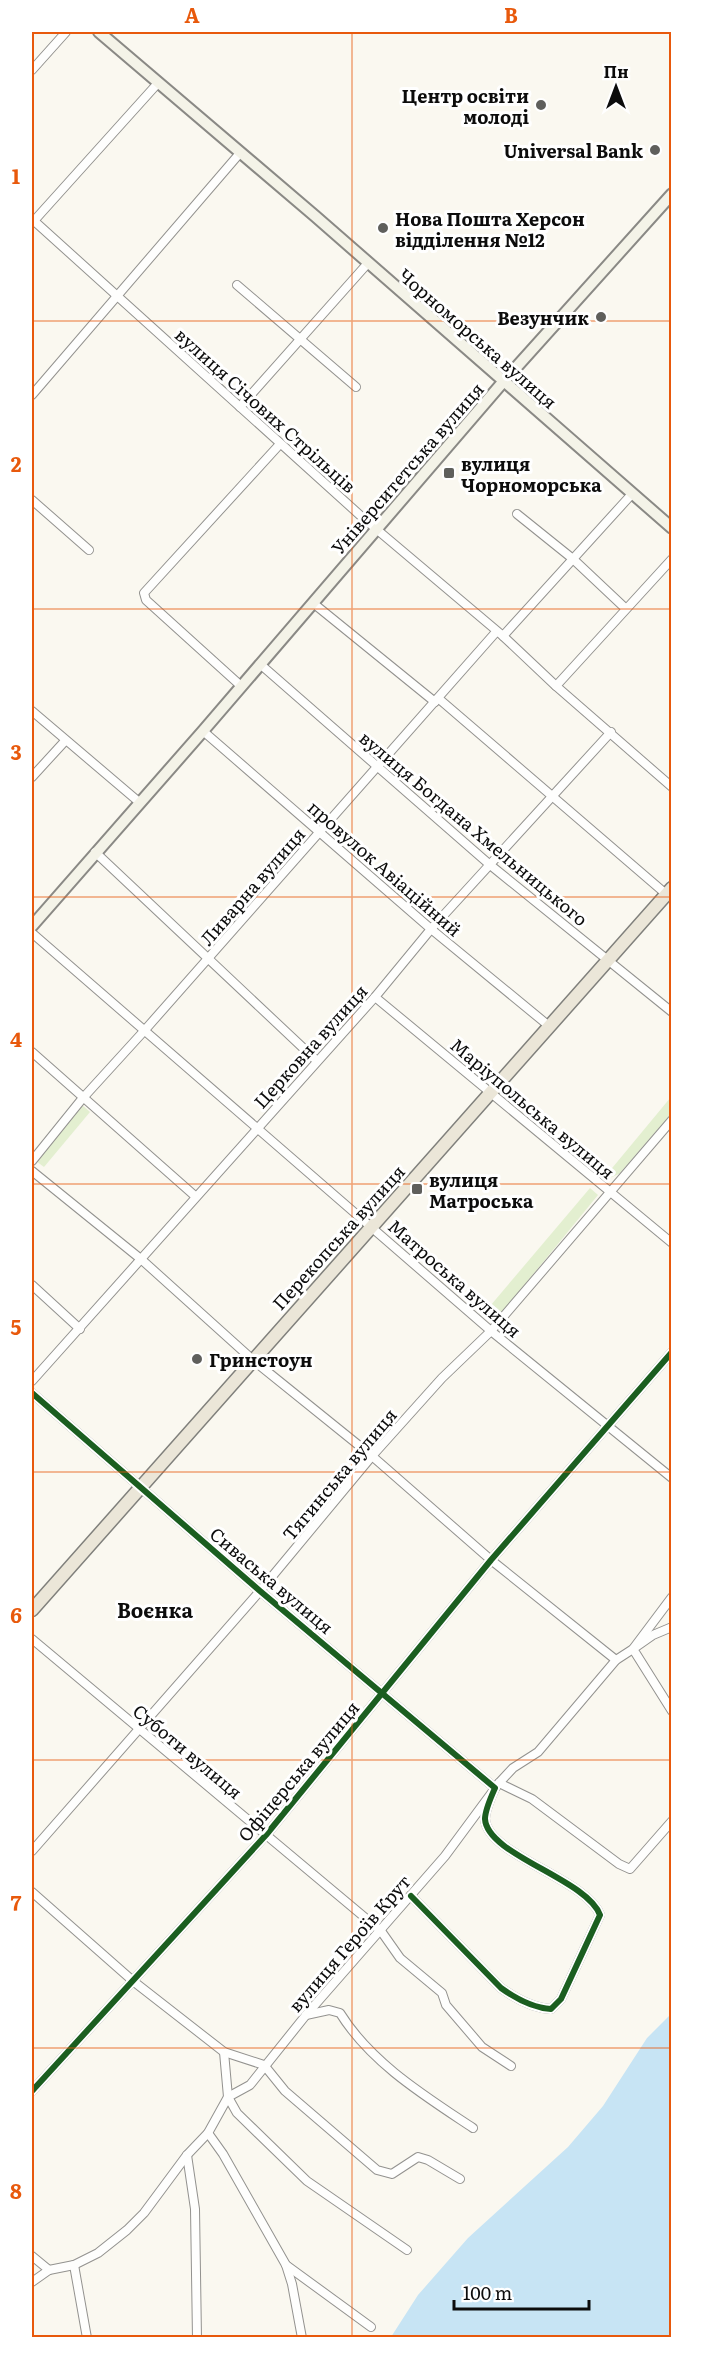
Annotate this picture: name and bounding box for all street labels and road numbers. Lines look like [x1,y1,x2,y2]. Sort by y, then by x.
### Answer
street label: Чорноморська вулиця [393,261,563,415]
street label: вулиця Січових Стрільців [170,321,362,499]
street label: Університетська вулиця [324,376,490,560]
street label: вулиця Богдана Хмельницького [354,724,594,932]
street label: провулок Авіаційний [302,794,468,942]
street label: Ливарна вулиця [193,821,311,951]
street label: Церковна вулиця [247,978,373,1114]
street label: Маріупольська вулиця [445,1031,621,1185]
street label: Перекопська вулиця [265,1158,411,1316]
street label: Матроська вулиця [383,1213,527,1343]
street label: Тягинська вулиця [276,1402,402,1546]
street label: Сиваська вулиця [204,1520,340,1640]
street label: Офіцерська вулиця [231,1695,365,1847]
street label: Суботи вулиця [127,1697,249,1805]
street label: вулиця Героїв Крут [282,1868,416,2018]

